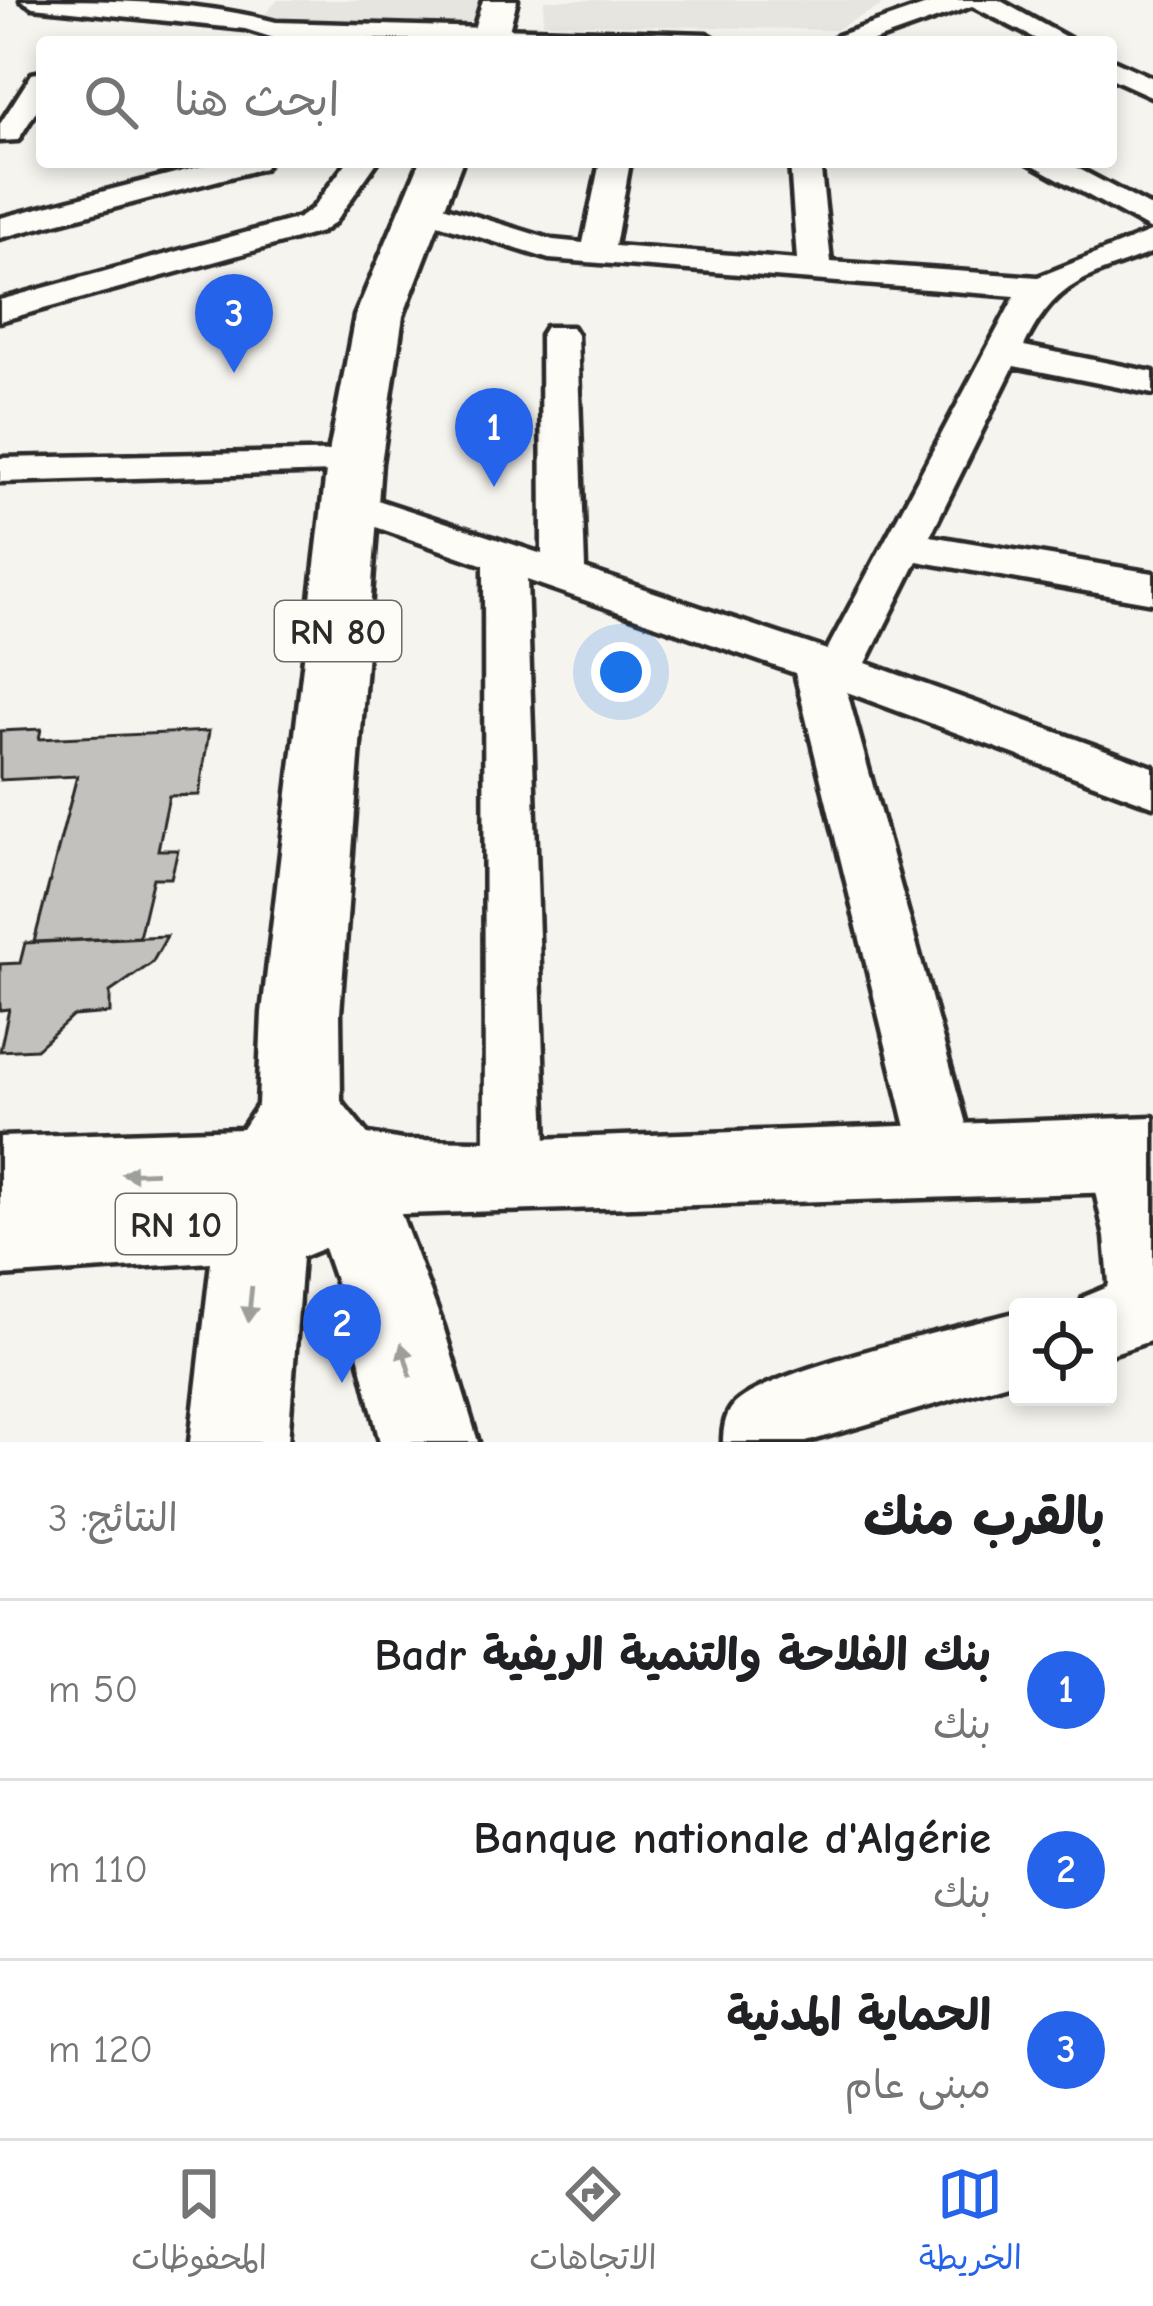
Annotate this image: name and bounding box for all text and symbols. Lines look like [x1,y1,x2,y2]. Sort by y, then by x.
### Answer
search box [36,36,1117,168]
icon: search [78,69,144,135]
text: ابحث هنا [174,74,339,126]
pin: 3 [195,274,273,373]
pin: 1 [455,388,533,487]
road number: RN 80 [275,601,401,661]
your location [591,642,651,702]
one-way arrow [119,1164,157,1183]
road number: RN 10 [116,1194,236,1254]
pin: 2 [303,1284,381,1383]
one-way arrow [240,1286,259,1323]
map controls [1009,1298,1117,1406]
button: locate [1009,1298,1117,1406]
one-way arrow [396,1341,414,1378]
text: بالقرب منك [863,1488,1105,1547]
text: النتائج: 3 [48,1496,178,1541]
text: بنك الفلاحة والتنمية الريفية Badr [374,1629,991,1681]
text: 50 m [48,1667,138,1712]
text: 1 [1058,1667,1074,1712]
text: بنك [933,1703,991,1748]
text: Banque nationale d'Algérie [473,1812,991,1864]
text: 110 m [48,1847,148,1892]
text: 2 [1056,1847,1076,1892]
text: بنك [933,1872,991,1917]
text: الحماية المدنية [726,1989,991,2041]
text: 120 m [48,2027,153,2072]
text: 3 [1056,2027,1076,2072]
text: مبنى عام [844,2063,991,2108]
tab: المحفوظات [131,2161,267,2287]
tab: الاتجاهات [529,2161,657,2287]
tab: الخريطة [919,2161,1022,2287]

